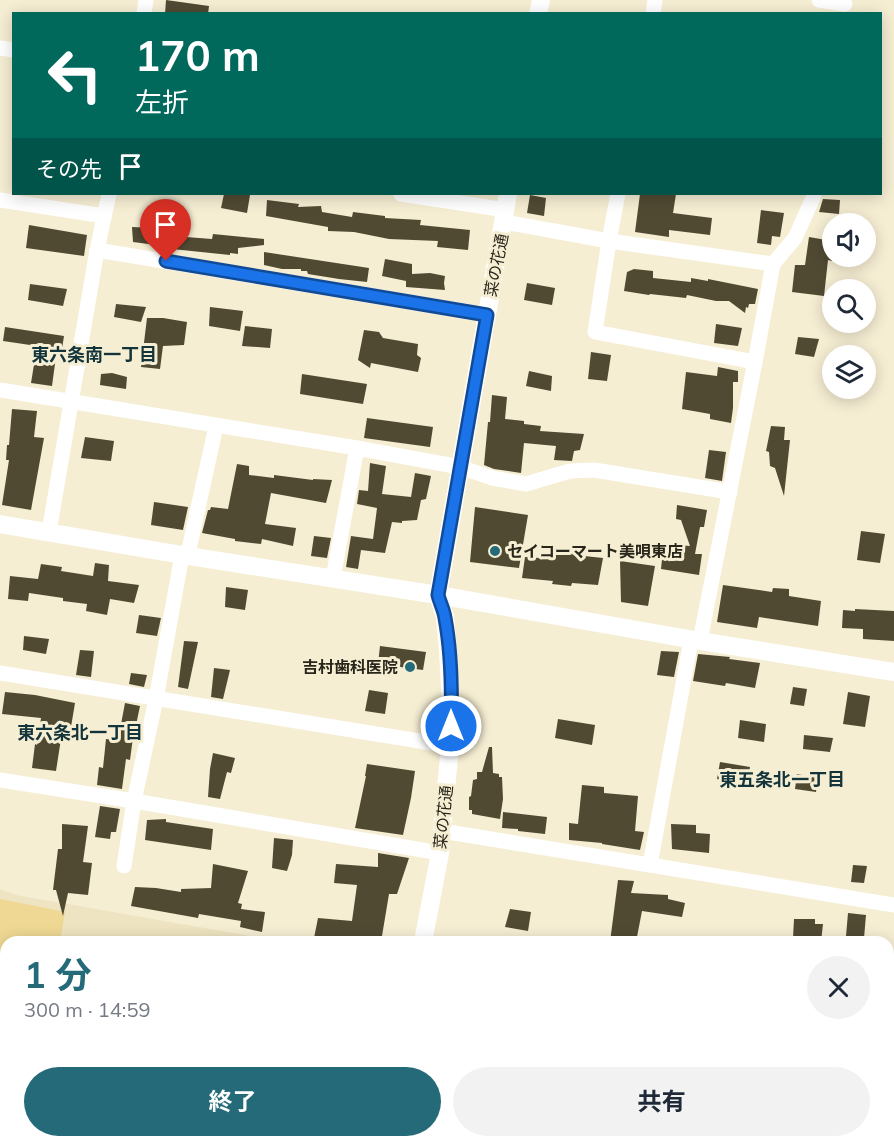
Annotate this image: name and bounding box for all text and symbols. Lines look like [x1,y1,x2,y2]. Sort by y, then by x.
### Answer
text: 170 m [135,29,260,82]
icon: left [36,36,114,114]
text: 左折 [135,85,189,119]
icon: arrive [114,150,147,183]
text: その先 [36,155,102,183]
pin [140,199,191,261]
icon: arrive [149,208,182,241]
map controls [822,213,876,399]
button: sound [822,213,876,267]
street label: 菜の花通 [480,232,512,298]
button: search [822,279,876,333]
district label: 東六条南一丁目 [31,343,157,366]
button: layers [822,345,876,399]
place label: セイコーマート美唄東店 [507,541,683,561]
marker: セイコーマート美唄東店 [488,544,502,558]
place label: 吉村歯科医院 [302,657,398,677]
marker: 吉村歯科医院 [403,660,417,674]
position arrow [419,694,483,758]
district label: 東六条北一丁目 [17,721,143,744]
district label: 東五条北一丁目 [719,768,845,791]
street label: 菜の花通 [430,784,456,850]
text: 1 分 [24,952,91,997]
button: close [807,956,870,1019]
text: 300 m · 14:59 [24,997,150,1022]
button: 終了 [24,1067,441,1136]
button: 共有 [453,1067,870,1136]

